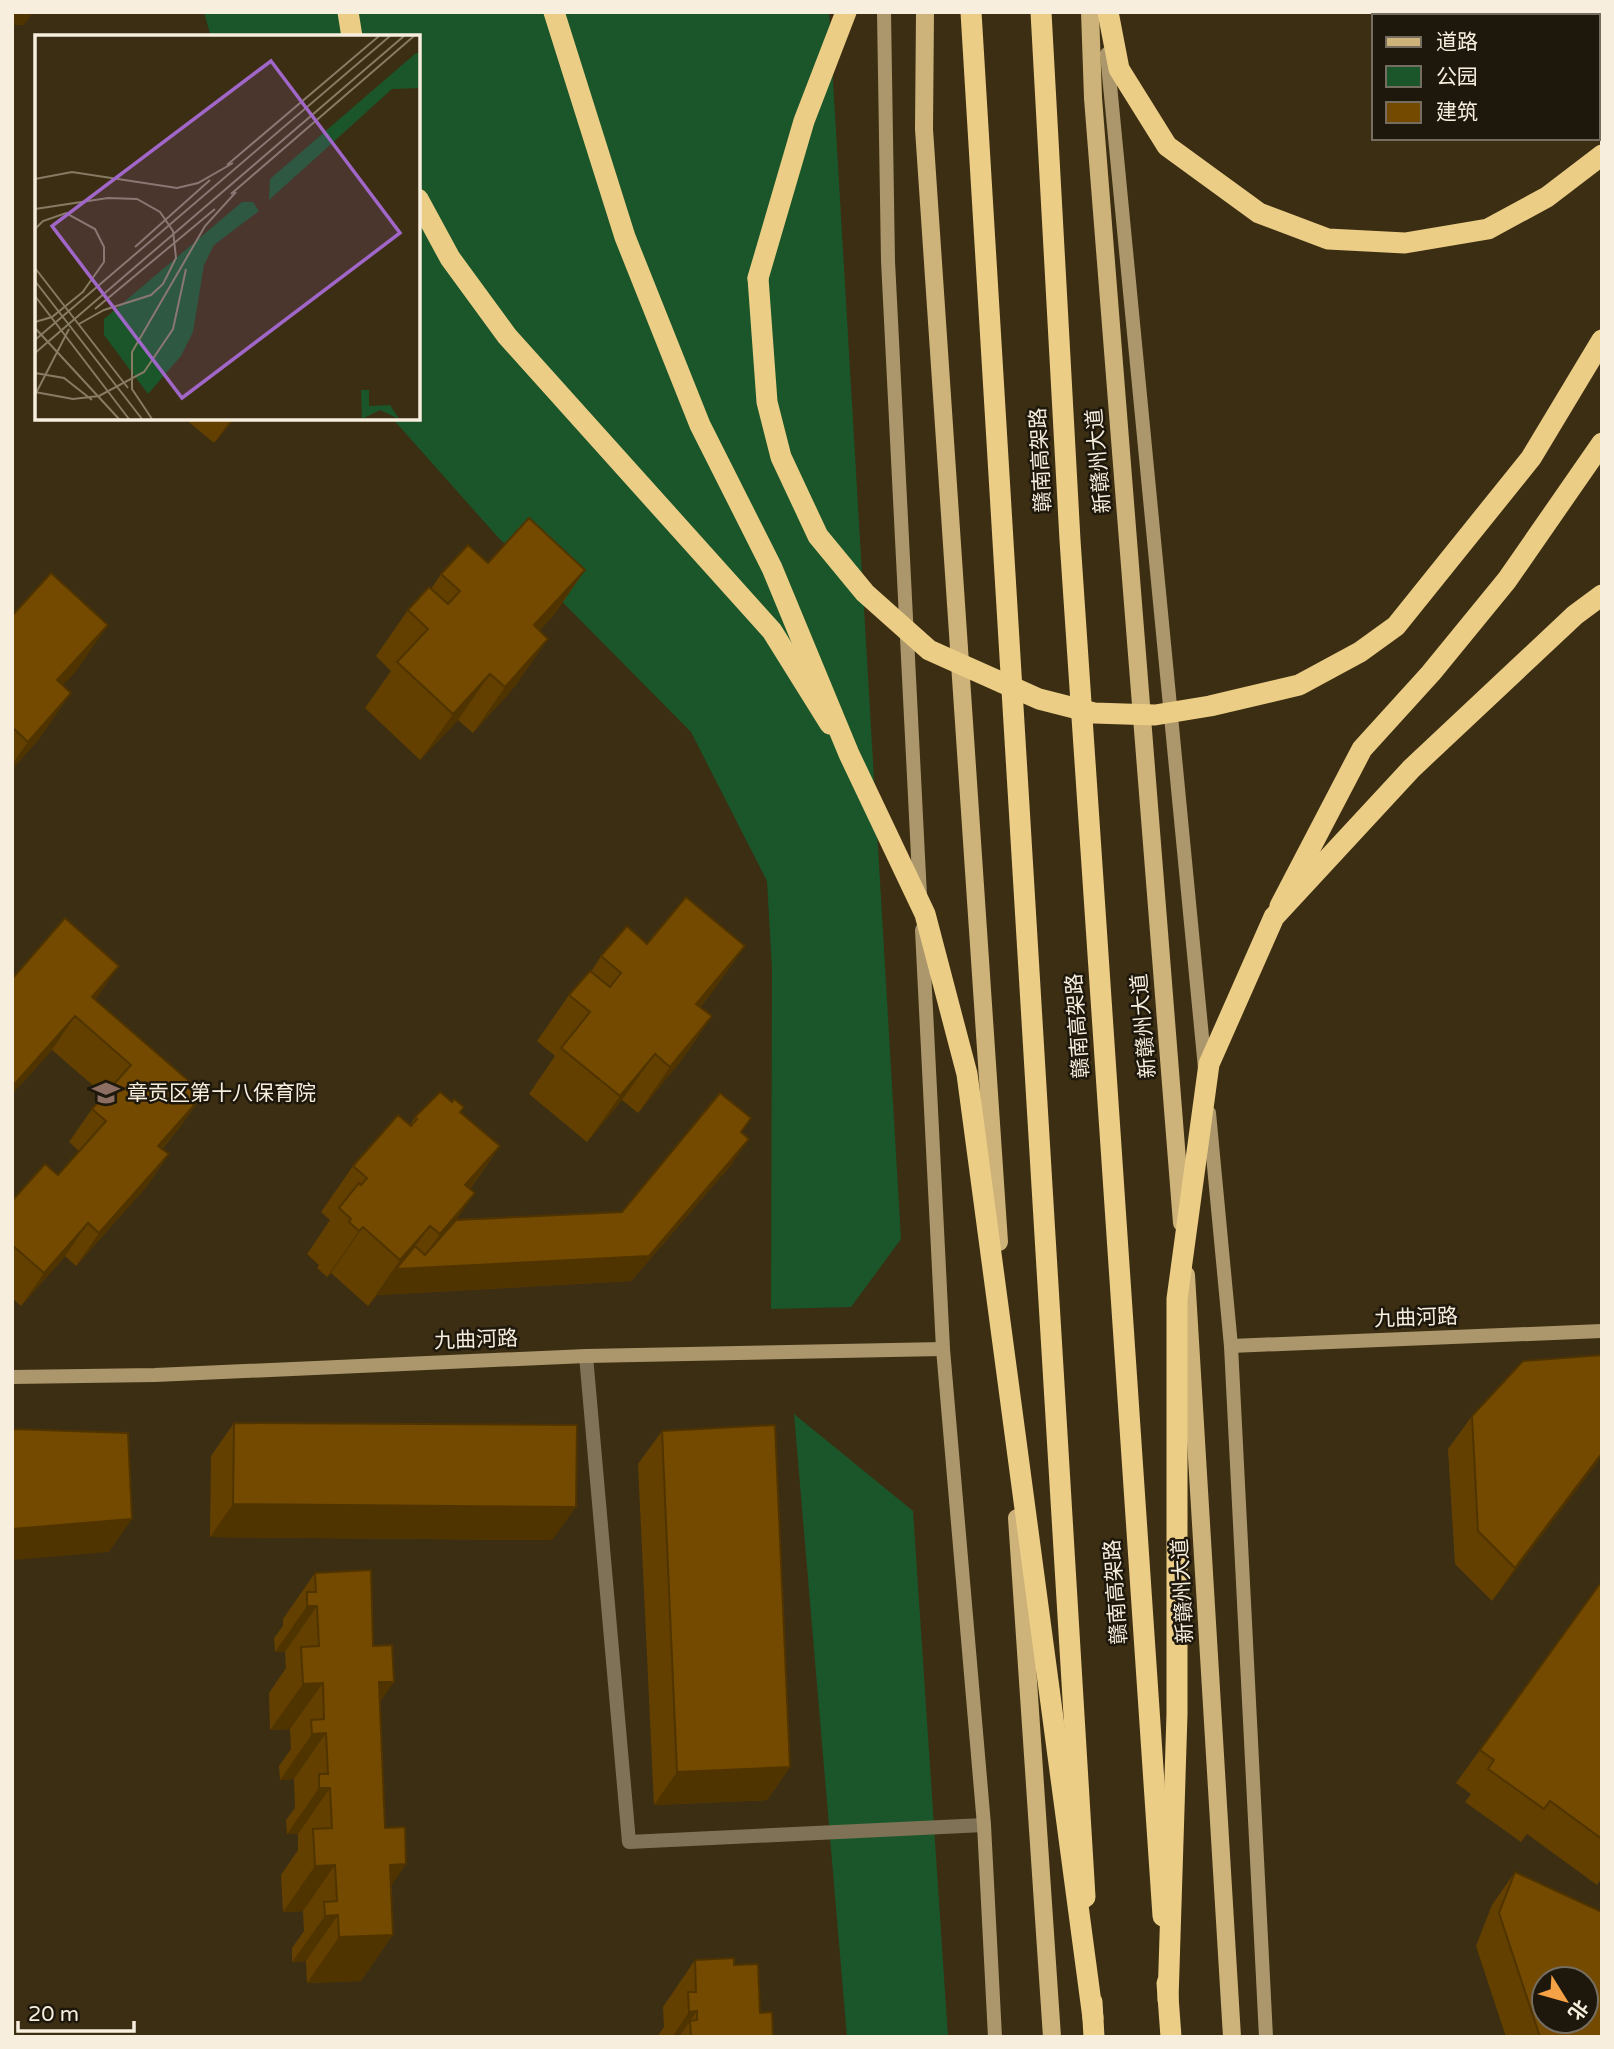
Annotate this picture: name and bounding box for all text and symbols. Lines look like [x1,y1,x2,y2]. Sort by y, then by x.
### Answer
legend [1372,14,1600,140]
text: 道路 [1436,30,1478,55]
inset map [35,35,420,420]
text: 公园 [1436,65,1478,90]
text: 建筑 [1436,100,1478,125]
street label: 赣南高架路 [1026,407,1056,513]
street label: 新赣州大道 [1082,408,1116,514]
street label: 赣南高架路 [1062,973,1094,1079]
street label: 新赣州大道 [1127,973,1161,1079]
school or university icon: 章贡区第十八保育院 [91,1078,121,1108]
place label: 章贡区第十八保育院 [127,1081,316,1106]
street label: 九曲河路 [1374,1304,1458,1332]
street label: 九曲河路 [434,1326,518,1354]
street label: 新赣州大道 [1168,1538,1198,1644]
street label: 赣南高架路 [1100,1539,1132,1645]
north arrow [1530,1965,1600,2035]
scale bar [18,1990,133,2034]
text: 北 [1563,1995,1592,2024]
text: 20 m [28,2002,79,2027]

